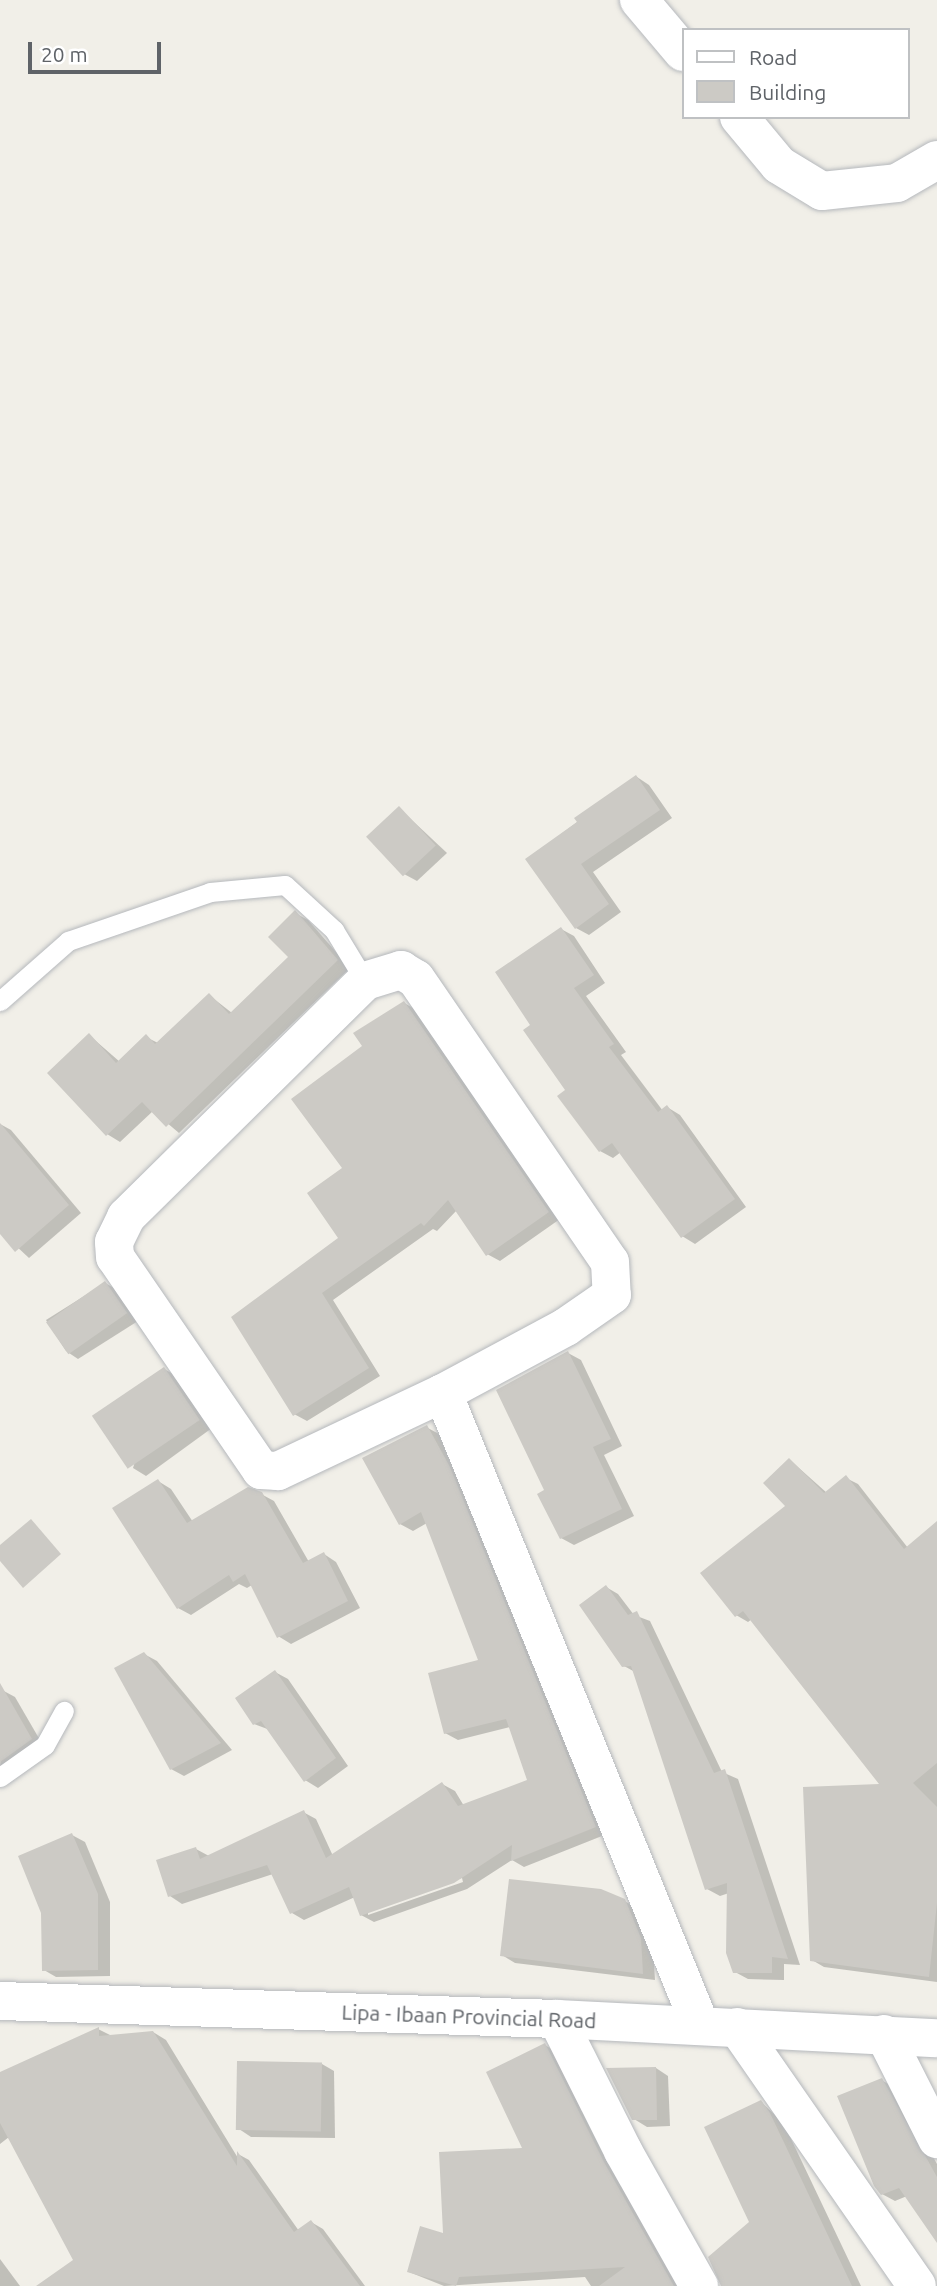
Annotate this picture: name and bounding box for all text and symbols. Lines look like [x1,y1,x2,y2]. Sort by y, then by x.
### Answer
scale bar [32,28,164,72]
legend [682,28,909,119]
text: 20 m [41,42,88,66]
text: Road [749,45,797,69]
text: Building [749,80,826,104]
street label: Lipa - Ibaan Provincial Road [341,1999,597,2033]

